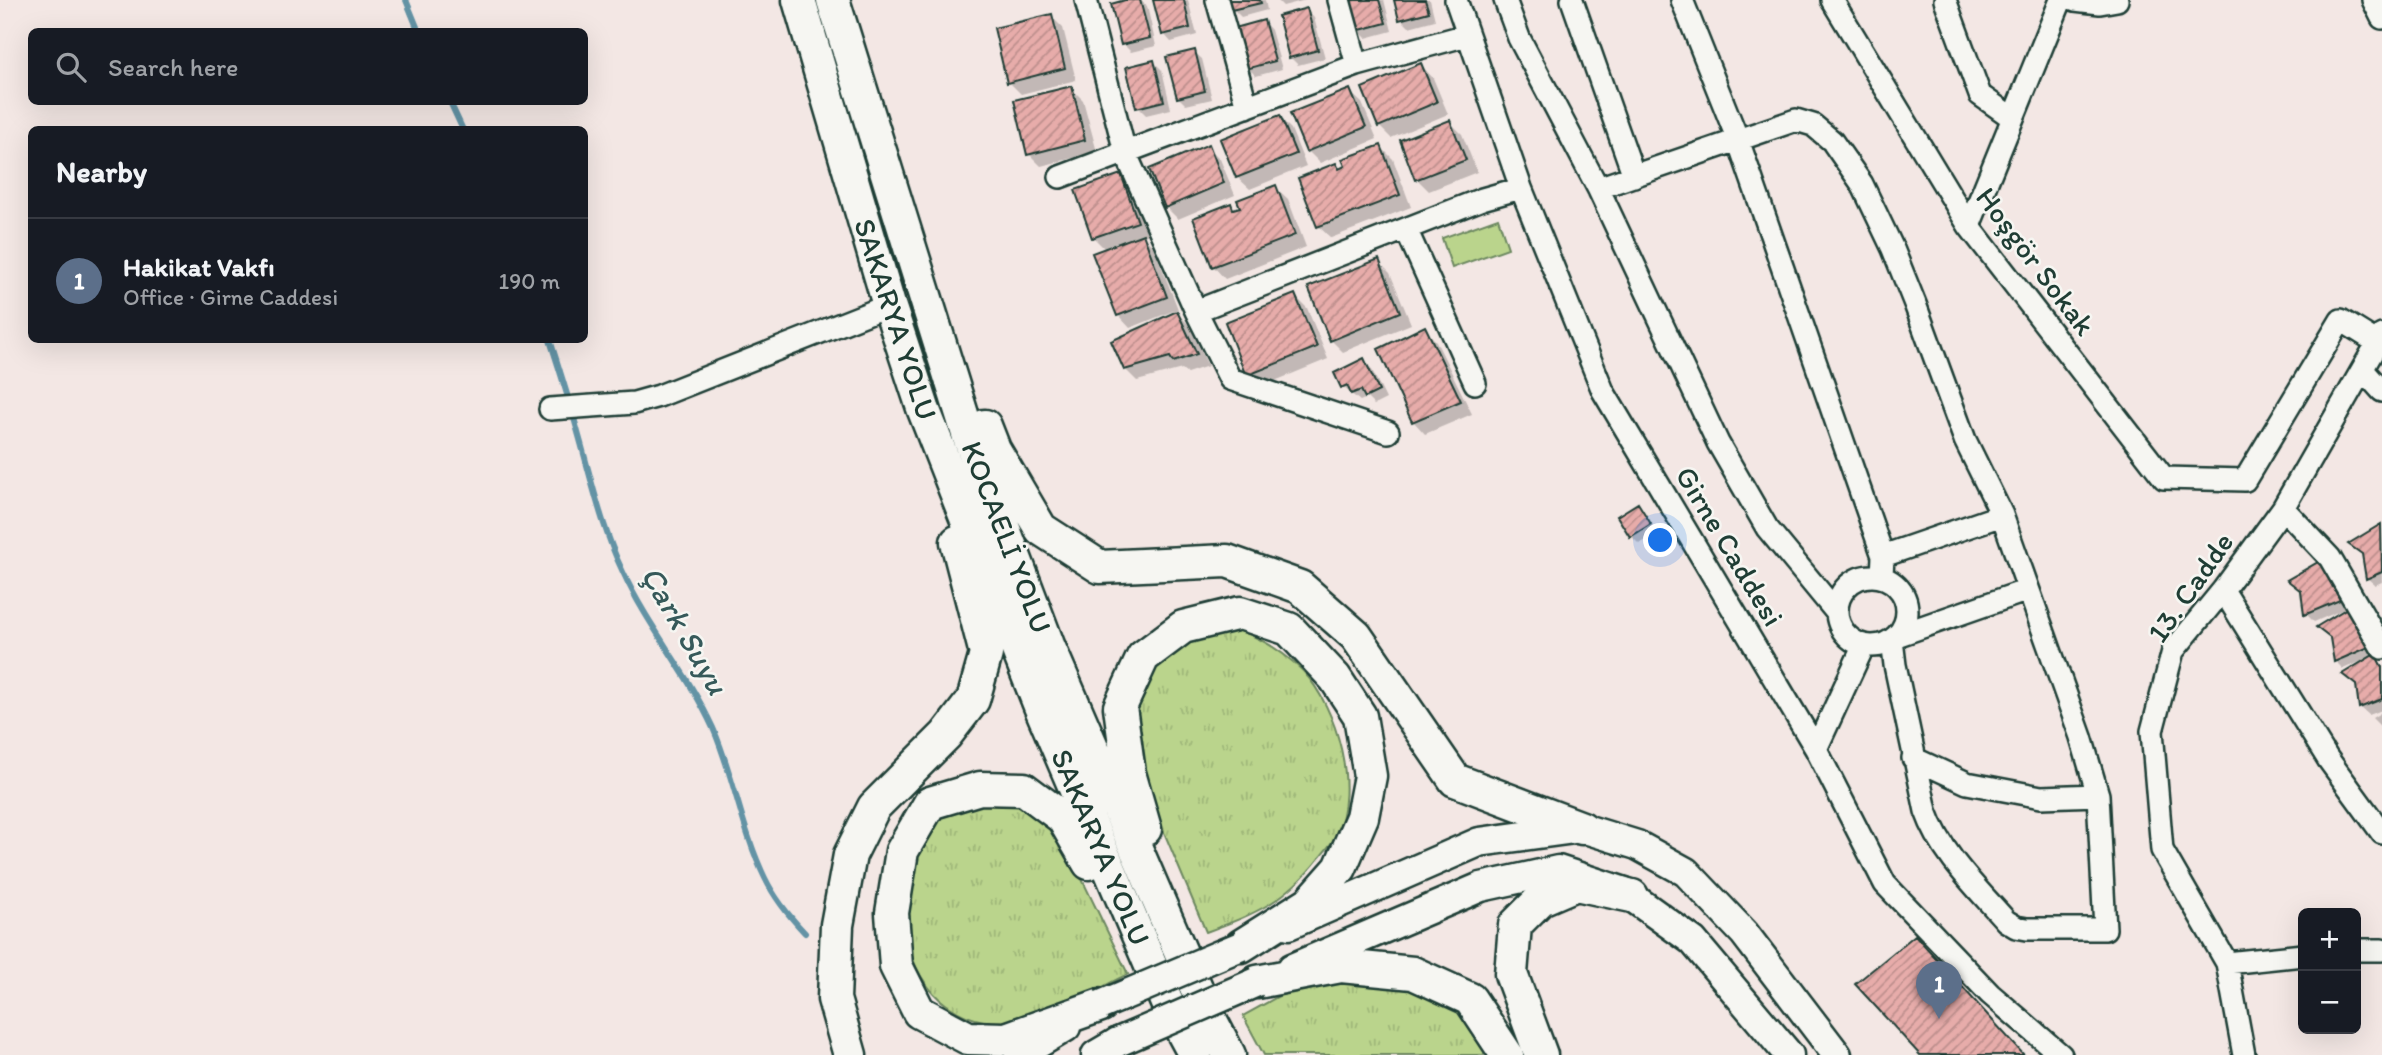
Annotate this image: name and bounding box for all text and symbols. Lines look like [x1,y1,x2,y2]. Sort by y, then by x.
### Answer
search box [28,28,588,105]
icon: search [52,48,90,86]
text: Search here [108,51,238,83]
text: Nearby [56,153,147,190]
street label: Hoşgör Sokak [1968,179,2104,343]
street label: SAKARYA YOLU [846,214,946,424]
text: Hakikat Vakfı [123,251,275,283]
text: 1 [74,267,84,295]
text: 190 m [499,267,560,295]
text: Office · Girne Caddesi [123,283,338,311]
street label: KOCAELİ YOLU [953,436,1061,638]
street label: Girne Caddesi [1668,459,1792,633]
your location [1643,523,1677,557]
street label: 13. Cadde [2139,525,2241,649]
water label: Çark Suyu [633,559,738,702]
street label: SAKARYA YOLU [1043,743,1159,951]
map controls [2298,908,2361,1034]
button: + [2298,908,2361,971]
pin: 1 [1916,961,1962,1019]
button: − [2298,971,2361,1034]

